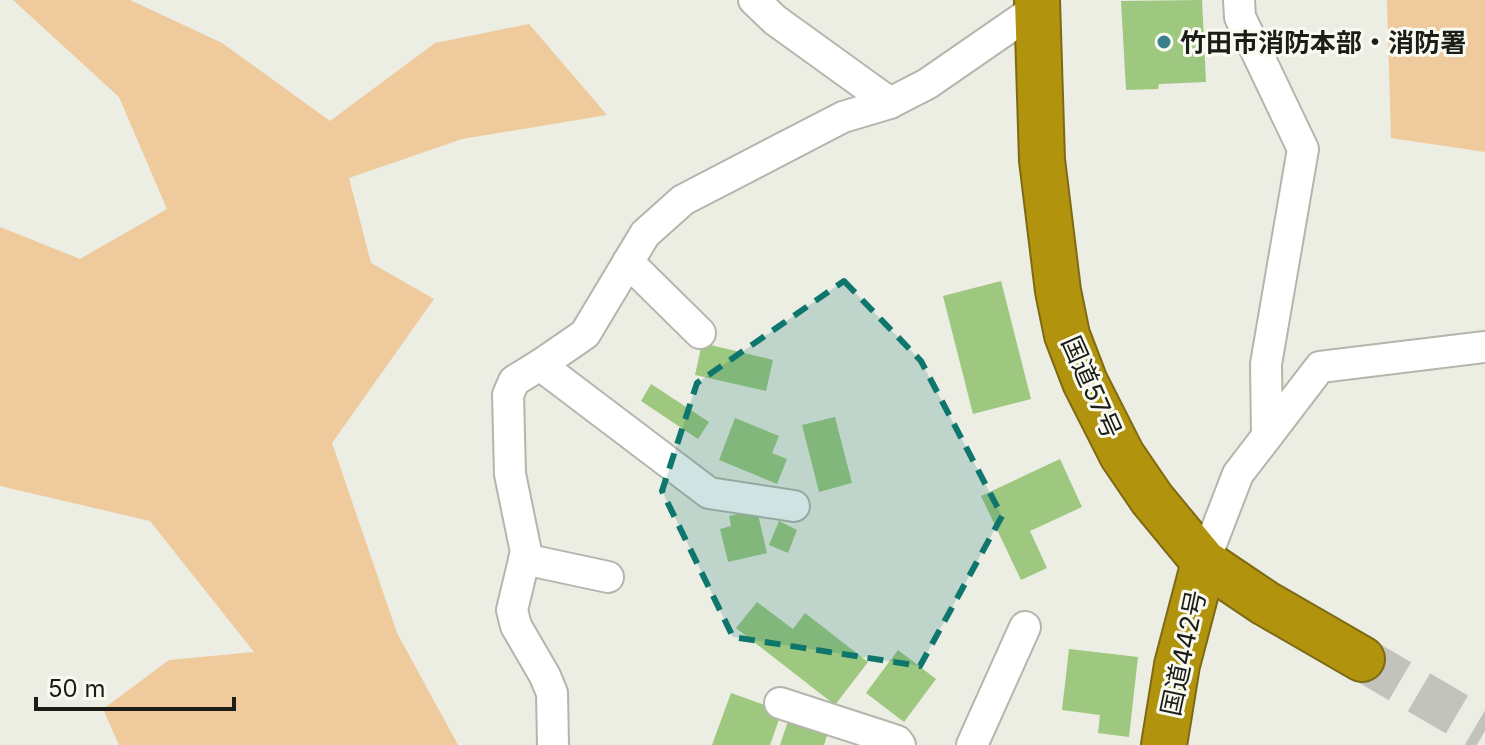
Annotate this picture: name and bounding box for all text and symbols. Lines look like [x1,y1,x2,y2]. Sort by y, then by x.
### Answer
place label: 竹田市消防本部・消防署 [1180,27,1466,58]
marker: 竹田市消防本部・消防署 [1155,33,1173,51]
street label: 国道57号 [1056,331,1128,443]
street label: 国道442号 [1155,587,1211,719]
scale bar [36,661,234,711]
text: 50 m [48,674,106,703]

